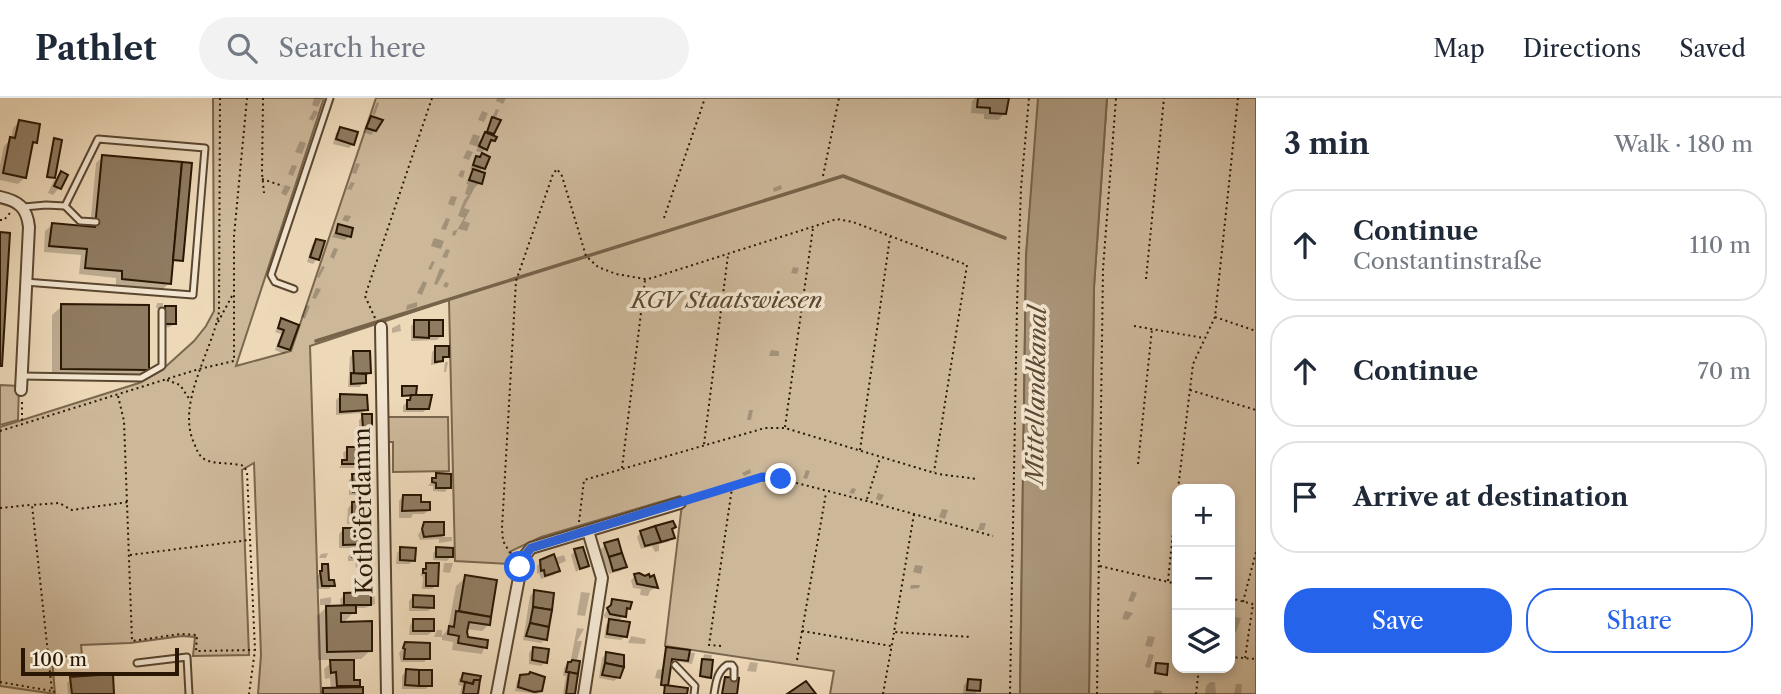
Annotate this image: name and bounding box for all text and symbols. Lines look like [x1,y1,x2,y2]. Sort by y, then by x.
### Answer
search box [199,17,689,80]
text: Pathlet [35,28,157,69]
icon: search [223,29,261,67]
text: Search here [279,32,426,64]
text: Map [1433,34,1485,63]
text: Directions [1523,34,1641,63]
text: Saved [1679,34,1746,63]
text: 3 min [1284,125,1370,162]
text: Walk · 180 m [1614,130,1753,158]
text: Continue [1353,215,1478,247]
icon: ahead [1286,226,1324,264]
text: 110 m [1690,231,1751,259]
text: Constantinstraße [1353,247,1542,275]
park label: KGV Staatswiesen [629,286,823,314]
water label: Mittellandkanal [1020,303,1052,487]
icon: ahead [1286,352,1324,390]
text: Continue [1353,355,1478,387]
text: 70 m [1698,357,1751,385]
street label: Kothöferdamm [348,427,378,595]
route end [765,463,796,494]
icon: arrive [1286,478,1324,516]
text: Arrive at destination [1353,481,1628,513]
map controls [1172,484,1235,673]
button: + [1172,484,1235,547]
button: − [1172,547,1235,610]
route start [504,551,535,582]
button: Save [1284,588,1512,653]
button: Share [1526,588,1753,653]
button: layers [1172,610,1235,673]
scale bar [21,645,178,677]
text: 100 m [32,648,87,671]

